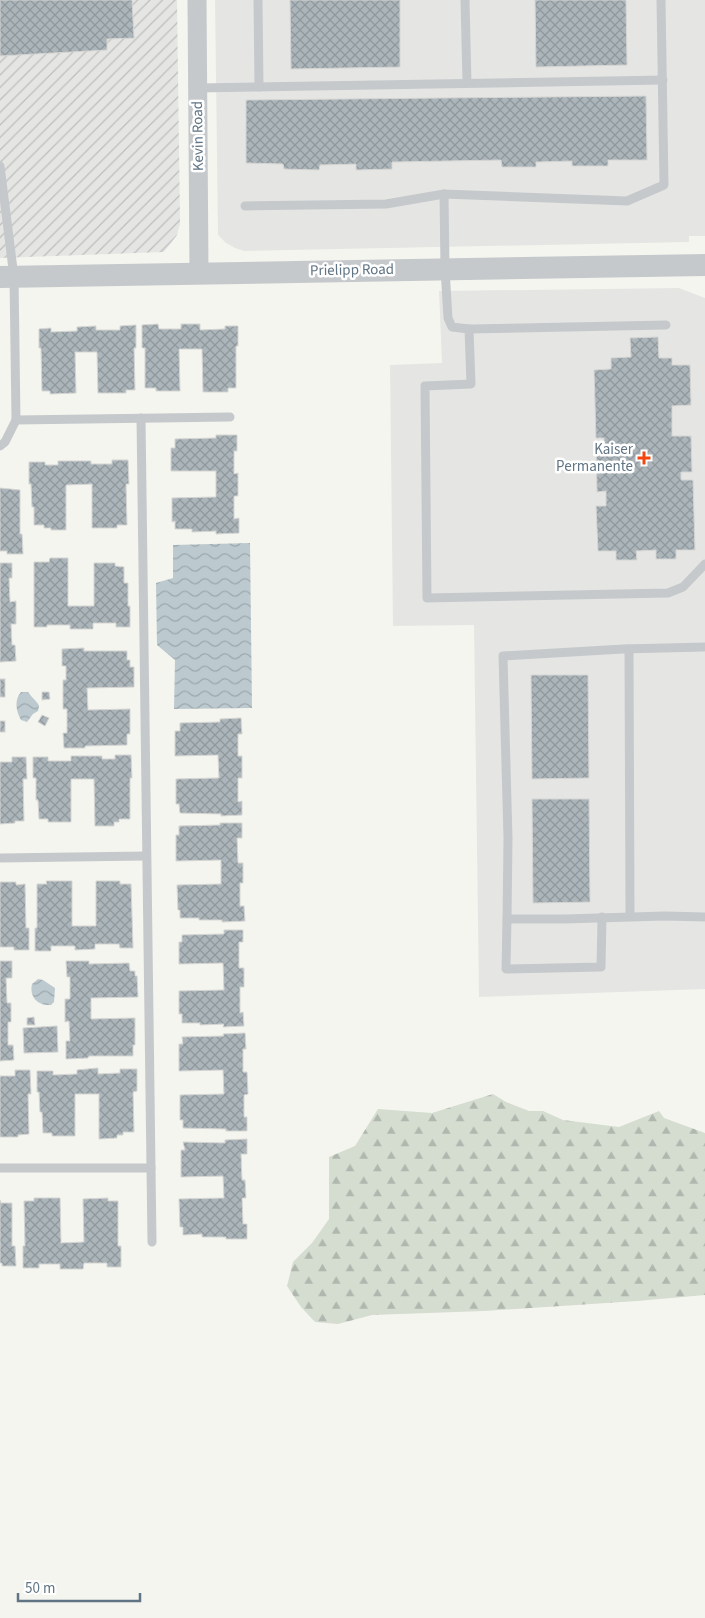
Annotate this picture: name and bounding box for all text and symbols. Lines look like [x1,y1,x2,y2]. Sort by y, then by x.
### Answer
street label: Kevin Road [187,101,209,171]
street label: Prielipp Road [310,259,394,281]
place label: Kaiser Permanente [556,439,634,477]
marker: Kaiser Permanente [637,451,651,465]
scale bar [18,1570,140,1602]
text: 50 m [25,1578,55,1599]

